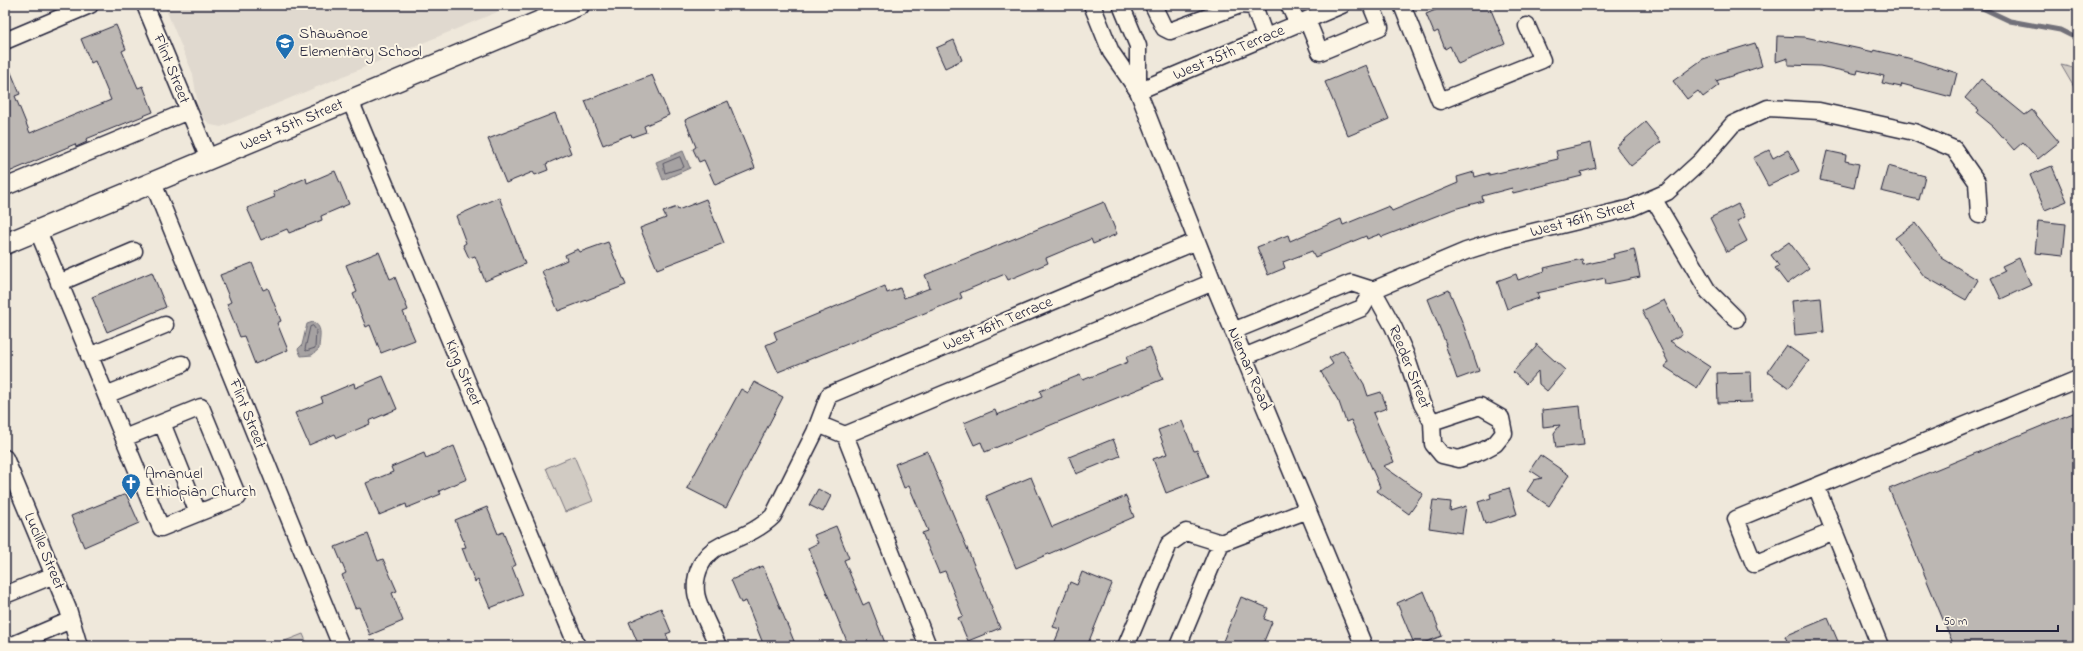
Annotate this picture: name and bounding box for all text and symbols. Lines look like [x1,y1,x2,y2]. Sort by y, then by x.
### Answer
street label: West 75th Terrace [1170,18,1289,87]
place label: Shawanoe Elementary School [299,22,422,64]
street label: Flint Street [146,29,196,108]
school or university icon: Shawanoe Elementary School [274,32,296,60]
street label: West 75th Street [237,92,348,158]
street label: West 76th Street [1528,193,1639,245]
street label: West 76th Terrace [940,290,1057,358]
street label: Reeder Street [1381,321,1437,413]
street label: Nieman Road [1221,324,1277,414]
street label: King Street [438,336,488,410]
street label: Flint Street [222,374,272,453]
place label: Amanuel Ethiopian Church [145,462,256,504]
church icon: Amanuel Ethiopian Church [120,472,142,500]
street label: Lucille Street [17,509,71,594]
scale bar [1937,607,2058,633]
text: 50 m [1943,613,1967,631]

